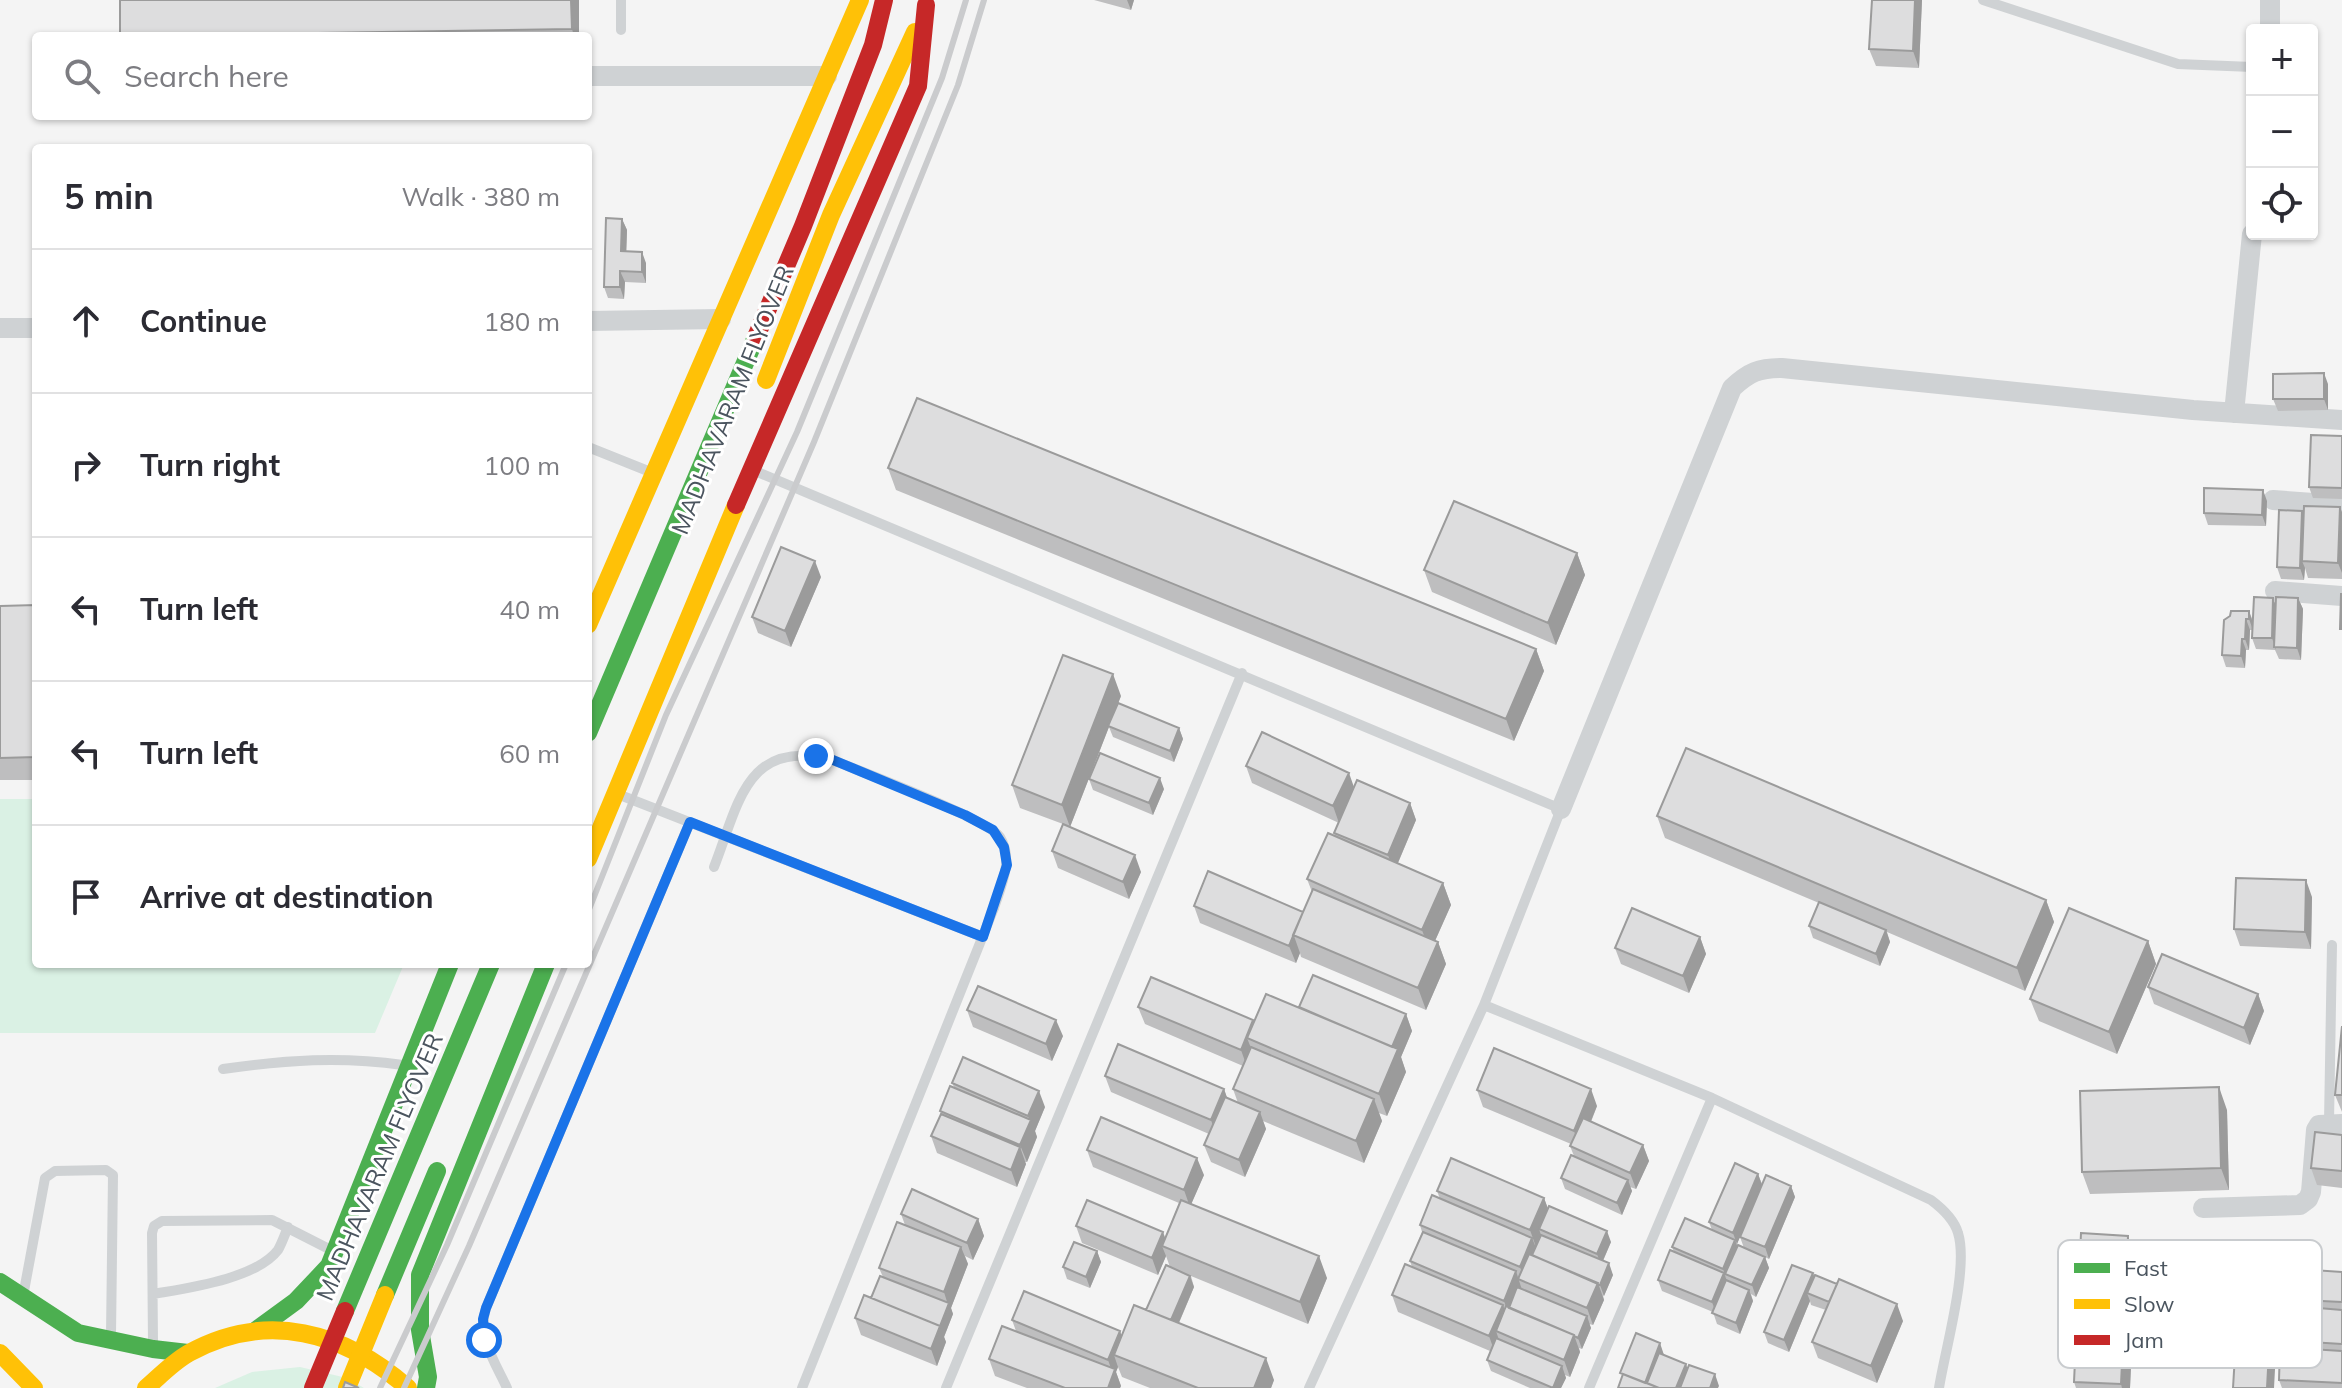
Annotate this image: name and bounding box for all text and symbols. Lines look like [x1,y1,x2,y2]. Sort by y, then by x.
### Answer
map controls [2246,24,2318,240]
button: + [2246,24,2318,96]
search box [32,32,592,120]
icon: search [60,54,104,98]
text: Search here [124,57,289,95]
button: − [2246,96,2318,168]
button: locate [2246,168,2318,240]
text: 5 min [64,175,154,218]
text: Walk · 380 m [401,180,560,213]
street label: MADHAVARAM FLYOVER [664,261,800,539]
icon: ahead [64,299,108,343]
text: Continue [140,302,267,340]
text: 180 m [484,305,560,338]
icon: right [64,443,108,487]
text: Turn right [140,446,280,484]
text: 100 m [484,449,560,482]
icon: left [64,587,108,631]
text: Turn left [140,590,258,628]
text: 40 m [499,593,560,626]
icon: left [64,731,108,775]
text: Turn left [140,734,258,772]
text: 60 m [499,737,560,770]
route end [798,738,834,774]
icon: arrive [64,875,108,919]
text: Arrive at destination [140,878,434,916]
street label: MADHAVARAM FLYOVER [309,1028,449,1305]
legend [2058,1240,2322,1368]
text: Fast [2124,1254,2168,1282]
text: Slow [2124,1290,2174,1318]
route start [466,1322,502,1358]
text: Jam [2124,1326,2164,1354]

